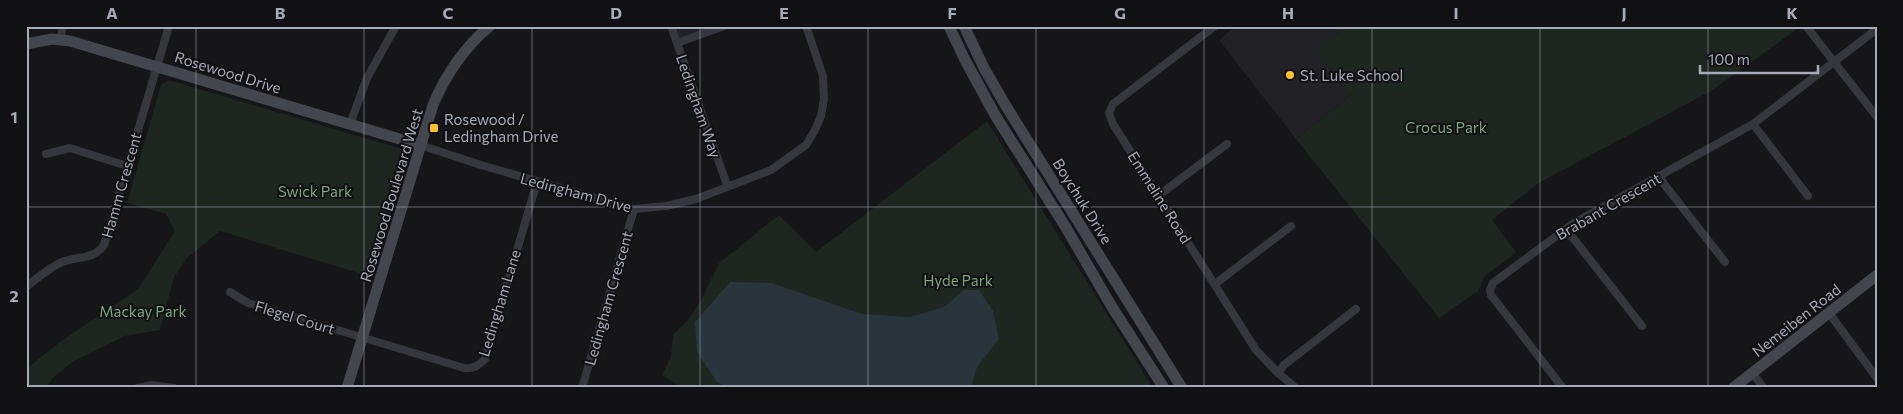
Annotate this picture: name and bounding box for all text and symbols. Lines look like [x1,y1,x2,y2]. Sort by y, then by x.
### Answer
text: A [106,3,118,22]
text: B [275,3,286,22]
text: C [443,3,454,22]
text: D [610,3,622,22]
text: E [779,3,789,22]
text: F [947,3,957,22]
text: G [1114,3,1126,22]
text: H [1282,3,1294,22]
text: I [1453,3,1459,22]
text: J [1621,3,1627,22]
text: K [1786,3,1798,22]
scale bar [1700,42,1818,74]
street label: Rosewood Drive [173,47,283,97]
text: 100 m [1708,50,1750,68]
street label: Ledingham Way [673,52,725,160]
place label: St. Luke School [1300,66,1403,84]
marker: St. Luke School [1284,69,1296,81]
street label: Rosewood Boulevard West [356,106,426,284]
text: 1 [10,107,18,126]
place label: Rosewood / Ledingham Drive [444,110,558,145]
park label: Crocus Park [1405,118,1487,136]
marker: Rosewood / Ledingham Drive [428,122,440,134]
street label: Hamm Crescent [97,130,145,240]
street label: Emmeline Road [1125,148,1195,246]
street label: Boychuk Drive [1050,155,1117,247]
street label: Ledingham Drive [518,169,634,216]
street label: Brabant Crescent [1552,169,1664,243]
park label: Swick Park [278,182,352,200]
street label: Ledingham Crescent [580,229,636,367]
street label: Ledingham Lane [474,247,524,359]
park label: Hyde Park [923,271,993,289]
street label: Nemeiben Road [1748,280,1844,360]
text: 2 [9,286,19,305]
street label: Flegel Court [253,296,337,338]
park label: Mackay Park [99,302,187,320]

